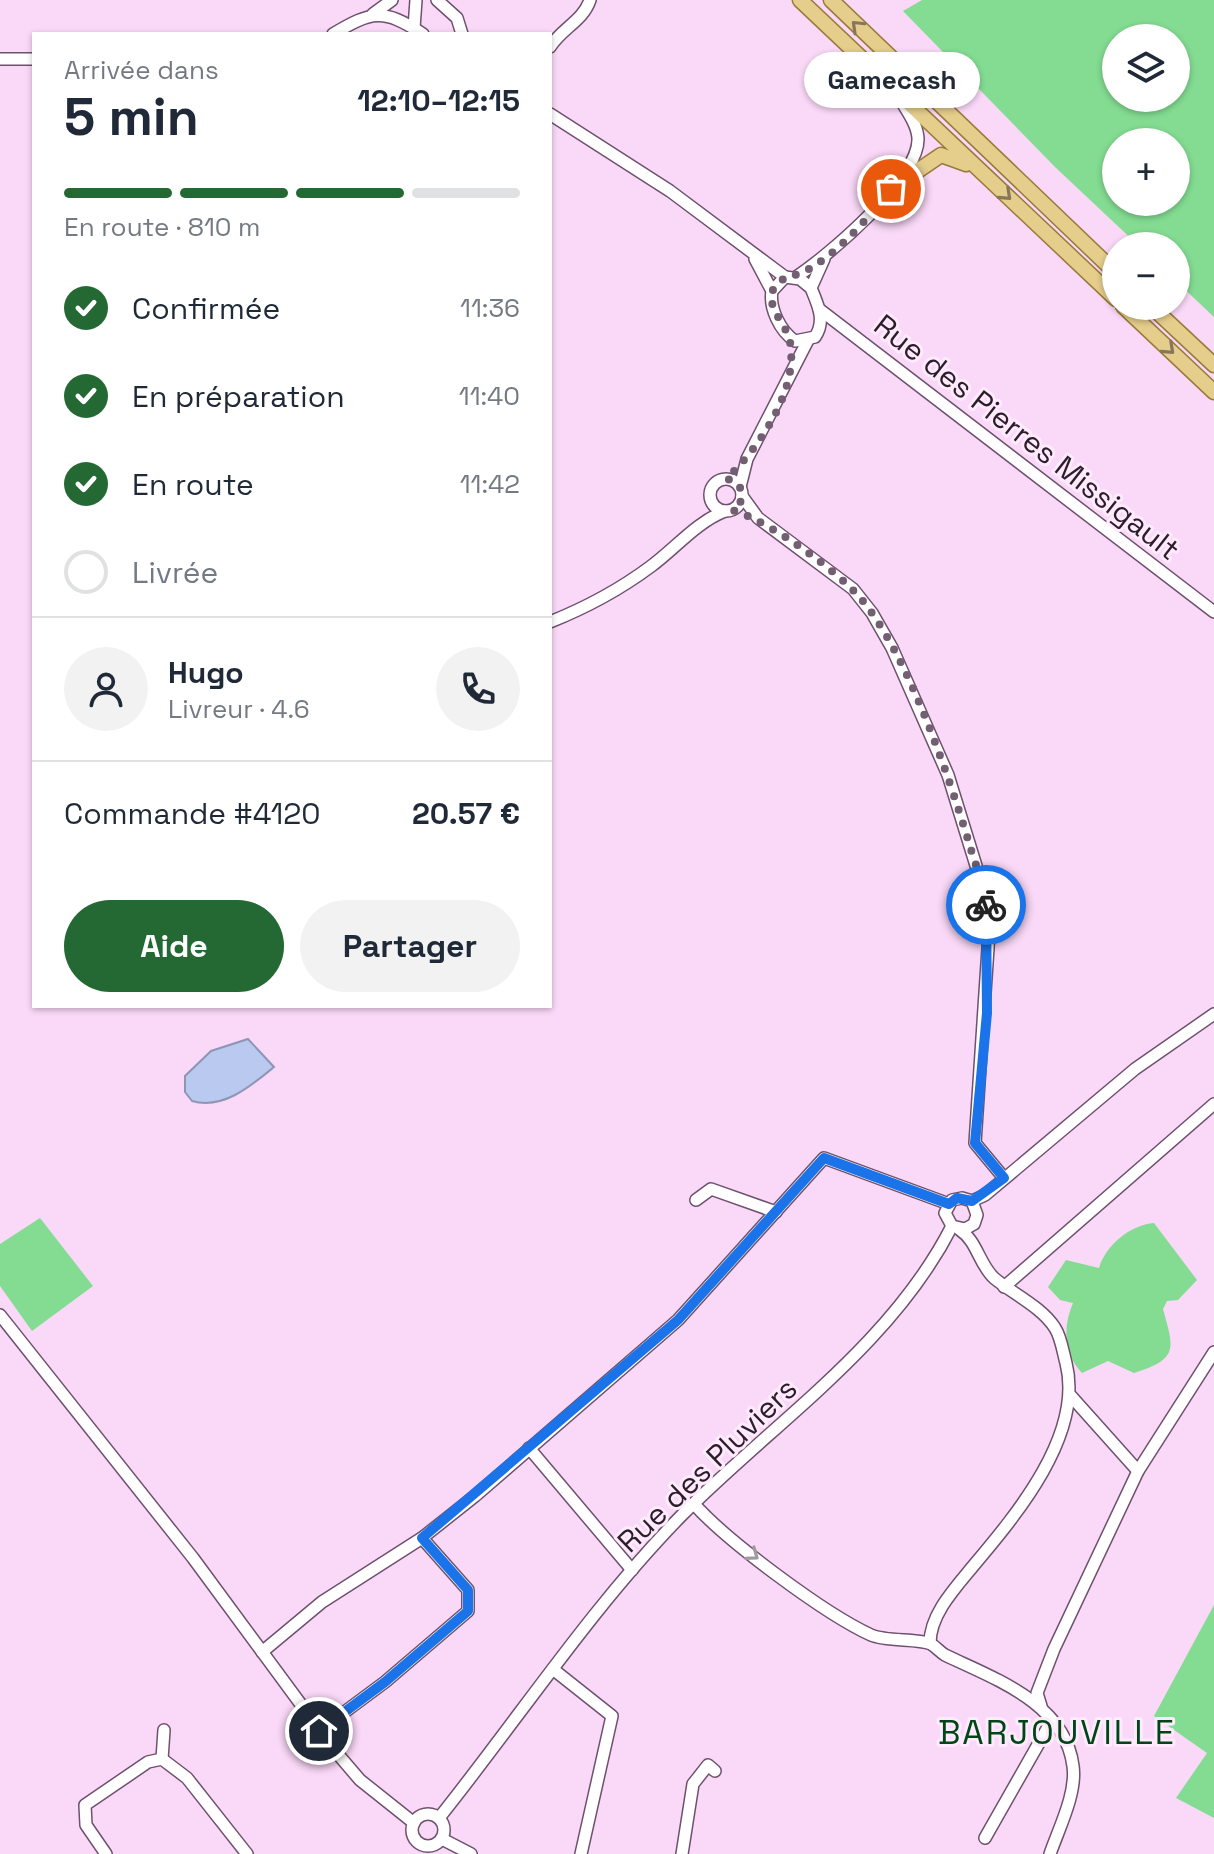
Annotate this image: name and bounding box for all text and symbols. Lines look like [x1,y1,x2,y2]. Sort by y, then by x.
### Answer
one-way arrow [852,20,866,35]
map controls [1102,24,1190,320]
button: layers [1102,24,1190,112]
text: Arrivée dans [64,53,219,87]
callout: Gamecash [803,53,979,109]
text: Gamecash [827,63,957,97]
text: 12:10–12:15 [357,81,520,120]
text: 5 min [64,84,199,150]
button: + [1102,128,1190,216]
pin [857,155,925,223]
icon: bag [869,167,913,211]
one-way arrow [996,185,1011,199]
text: En route · 810 m [64,210,260,244]
button: − [1102,232,1190,320]
icon: check [64,286,108,330]
text: Confirmée [132,289,280,328]
text: 11:36 [460,291,520,325]
street label: Rue des Pierres Missigault [866,305,1188,569]
one-way arrow [1159,339,1174,353]
icon: check [64,374,108,418]
text: En préparation [132,377,345,416]
text: 11:40 [459,379,520,413]
icon: check [64,462,108,506]
text: En route [132,465,254,504]
text: 11:42 [460,467,520,501]
text: Livrée [132,553,218,592]
button: person [64,647,148,731]
button: phone [436,647,520,731]
text: Hugo [168,653,244,692]
text: Livreur · 4.6 [168,692,310,726]
text: Commande #4120 [64,794,321,833]
text: 20.57 € [412,794,520,833]
courier [946,865,1026,945]
icon: bike [964,883,1008,927]
button: Aide [64,900,284,992]
button: Partager [300,900,520,992]
street label: Rue des Pluviers [609,1369,805,1561]
one-way arrow [745,1545,759,1559]
pin [285,1697,353,1765]
icon: home [297,1709,341,1753]
district label: BARJOUVILLE [938,1711,1176,1754]

